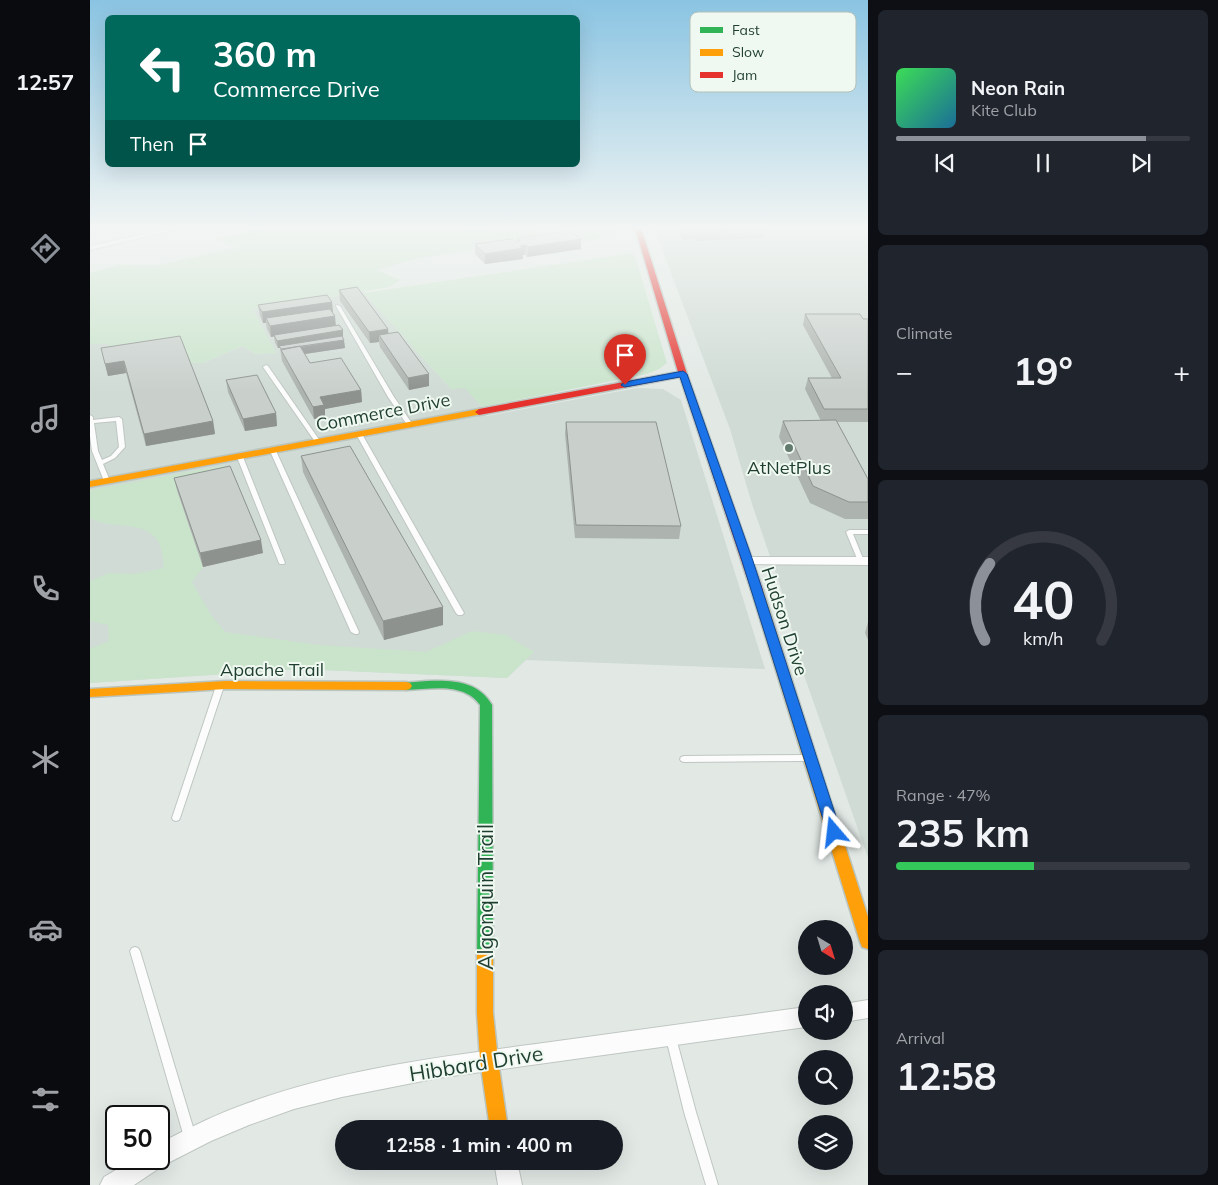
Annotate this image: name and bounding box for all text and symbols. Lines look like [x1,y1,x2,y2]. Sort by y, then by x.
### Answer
legend [690,12,856,92]
text: Fast [732,21,760,39]
text: 360 m [213,32,317,76]
icon: left [130,35,195,100]
text: Slow [732,43,764,61]
text: Jam [732,66,757,84]
text: 12:57 [16,68,74,96]
text: Commerce Drive [213,75,380,103]
text: Neon Rain [971,76,1065,100]
text: Kite Club [971,100,1037,120]
icon: arrive [184,130,212,158]
text: Then [130,132,174,156]
icon: previous [931,149,959,177]
icon: pause [1029,149,1057,177]
icon: next [1127,149,1155,177]
icon: directions [28,231,63,266]
text: Climate [896,323,952,343]
pin [604,334,646,385]
icon: arrive [611,341,639,369]
text: 19° [1013,347,1073,395]
text: − [896,354,913,389]
text: + [1173,354,1190,389]
street label: Commerce Drive [314,388,452,436]
icon: music [28,401,63,436]
marker: AtNetPlus [783,442,795,454]
place label: AtNetPlus [747,456,831,479]
street label: Hudson Drive [757,564,813,678]
text: 40 [1012,567,1074,632]
icon: phone [28,571,63,606]
text: km/h [1023,627,1063,649]
street label: Apache Trail [220,658,324,681]
icon: climate [28,742,63,777]
text: Range · 47% [896,785,991,805]
position arrow [807,805,859,857]
text: 235 km [896,809,1030,857]
street label: Algonquin Trail [472,824,498,970]
icon: car [28,912,63,947]
north arrow [798,920,852,975]
map controls [798,920,853,1170]
button: sound [798,985,853,1040]
text: Arrival [896,1028,945,1048]
street label: Hibbard Drive [407,1040,545,1086]
button: search [798,1050,853,1105]
text: 12:58 [896,1052,997,1100]
icon: filters [28,1082,63,1117]
speed limit sign: 50 [105,1105,170,1170]
button: layers [798,1115,853,1170]
text: 12:58 · 1 min · 400 m [385,1133,573,1157]

